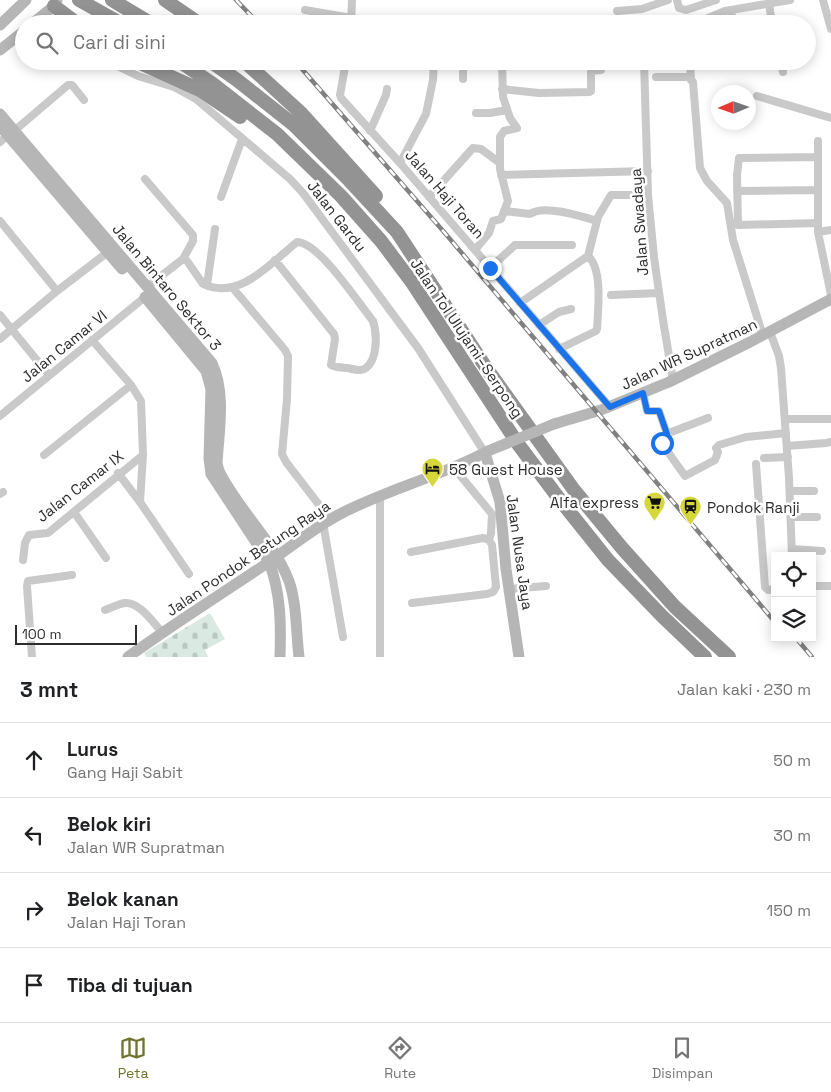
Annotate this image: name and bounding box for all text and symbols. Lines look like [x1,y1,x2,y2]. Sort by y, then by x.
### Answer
search box [15,15,816,70]
icon: search [33,29,61,57]
text: Cari di sini [73,30,166,55]
north arrow [711,85,756,130]
street label: Jalan Haji Toran [401,146,489,242]
street label: Jalan Swadaya [626,167,652,276]
street label: Jalan Gardu [303,177,371,255]
street label: Jalan Bintaro Sektor 3 [108,220,226,354]
street label: Jalan Tol Ulujami–Serpong [406,255,528,421]
route end [479,257,502,280]
street label: Jalan Camar VI [17,306,111,386]
street label: Jalan WR Supratman [618,314,760,394]
route start [651,432,674,455]
street label: Jalan Camar IX [33,446,128,526]
hotel icon: 58 Guest House [421,457,445,488]
place label: 58 Guest House [449,460,563,479]
supermarket icon: Alfa express [643,490,667,521]
street label: Jalan Nusa Jaya [502,493,538,611]
place label: Alfa express [550,493,639,512]
station icon: Pondok Ranji [679,495,703,526]
street label: Jalan Pondok Betung Raya [162,496,334,620]
place label: Pondok Ranji [707,498,800,517]
map controls [771,552,816,642]
button: locate [771,552,816,597]
button: layers [771,597,816,642]
scale bar [15,622,138,645]
text: 100 m [22,625,61,643]
text: 3 mnt [20,676,78,703]
text: Jalan kaki · 230 m [677,679,811,700]
text: Lurus [67,737,118,762]
icon: ahead [20,746,48,774]
text: 50 m [773,750,811,771]
text: Gang Haji Sabit [67,762,183,783]
text: Belok kiri [67,812,151,837]
icon: left [20,821,48,849]
text: 30 m [773,825,811,846]
text: Jalan WR Supratman [67,837,225,858]
text: Belok kanan [67,887,179,912]
icon: right [20,896,48,924]
text: 150 m [767,900,811,921]
text: Jalan Haji Toran [67,912,186,933]
icon: arrive [20,971,48,999]
text: Tiba di tujuan [67,973,193,998]
tab: Peta [118,1034,149,1082]
tab: Rute [384,1034,416,1082]
tab: Disimpan [652,1034,713,1082]

